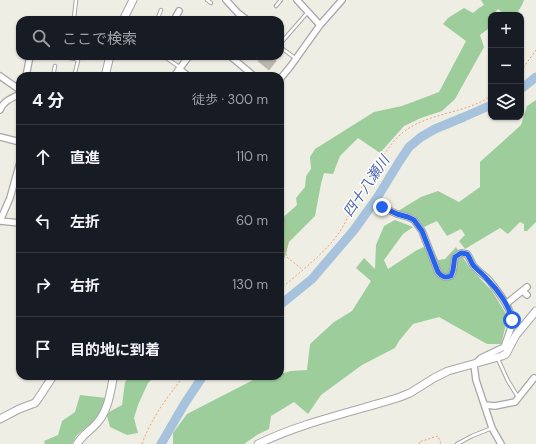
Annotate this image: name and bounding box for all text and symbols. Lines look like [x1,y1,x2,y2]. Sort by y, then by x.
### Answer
map controls [488,12,524,120]
button: + [488,12,524,48]
search box [16,16,284,60]
icon: search [30,27,52,49]
text: ここで検索 [62,29,137,49]
button: − [488,48,524,84]
button: layers [488,84,524,120]
text: 4 分 [32,89,64,111]
text: 徒歩 · 300 m [192,91,268,108]
icon: ahead [32,146,54,168]
text: 直進 [70,148,100,168]
text: 110 m [236,148,268,165]
water label: 四十八瀬川 [339,150,394,220]
route end [373,198,391,216]
icon: left [32,210,54,232]
text: 左折 [70,212,100,232]
text: 60 m [236,212,268,229]
icon: right [32,274,54,296]
text: 右折 [70,276,100,296]
text: 130 m [232,276,268,293]
route start [503,311,521,329]
icon: arrive [32,338,54,360]
text: 目的地に到着 [70,340,160,360]

